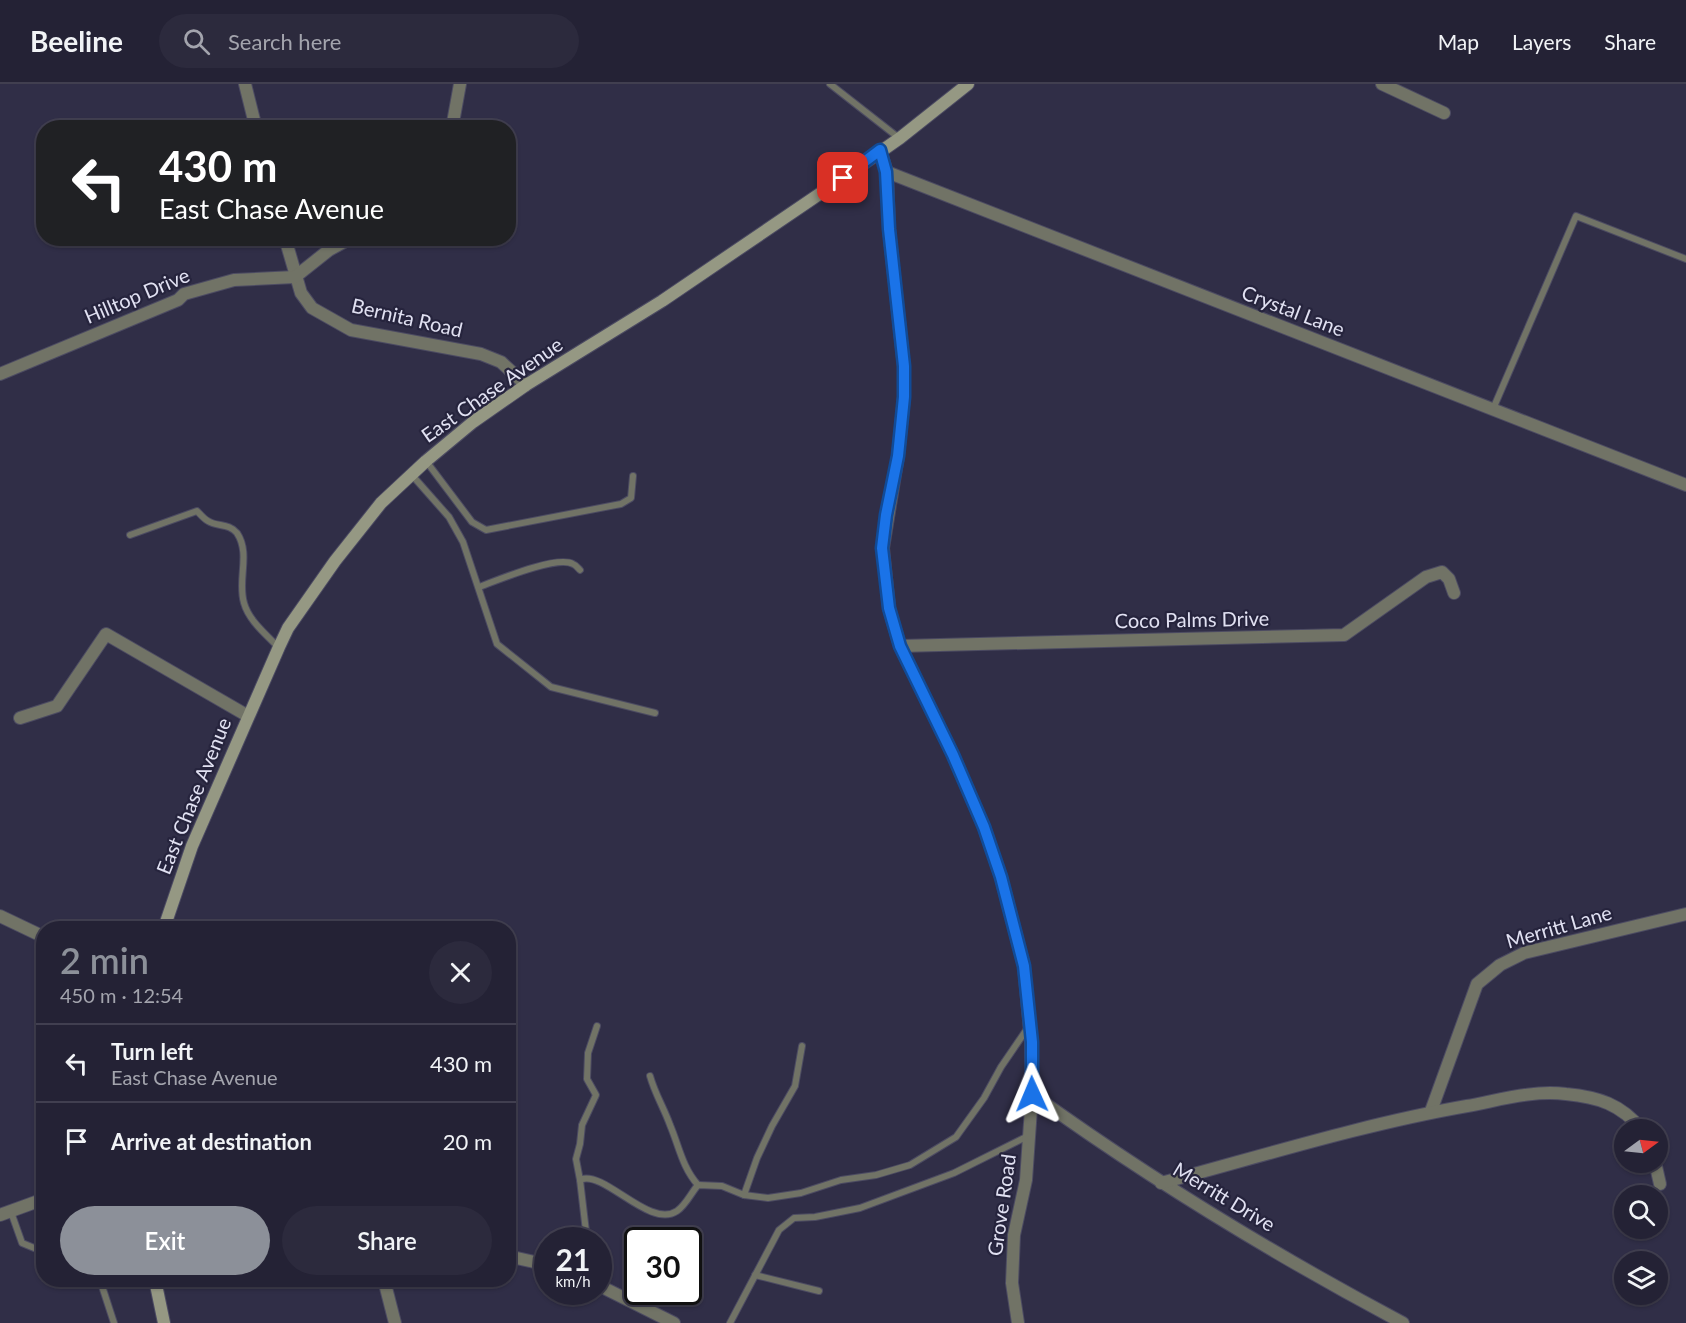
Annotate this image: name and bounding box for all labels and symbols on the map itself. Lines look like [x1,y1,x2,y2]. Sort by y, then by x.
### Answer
pin [817,152,868,203]
street label: Hilltop Drive [80,262,193,328]
street label: Crystal Lane [1239,279,1348,341]
street label: Bernita Road [349,293,465,341]
street label: East Chase Avenue [416,332,567,447]
street label: Coco Palms Drive [1114,606,1269,632]
street label: East Chase Avenue [151,714,235,877]
street label: Merritt Lane [1503,899,1614,953]
position arrow [1000,1062,1064,1126]
north arrow [1614,1119,1668,1173]
street label: Grove Road [982,1152,1020,1257]
street label: Merritt Drive [1169,1156,1280,1236]
speed limit sign: 30 [624,1227,702,1305]

